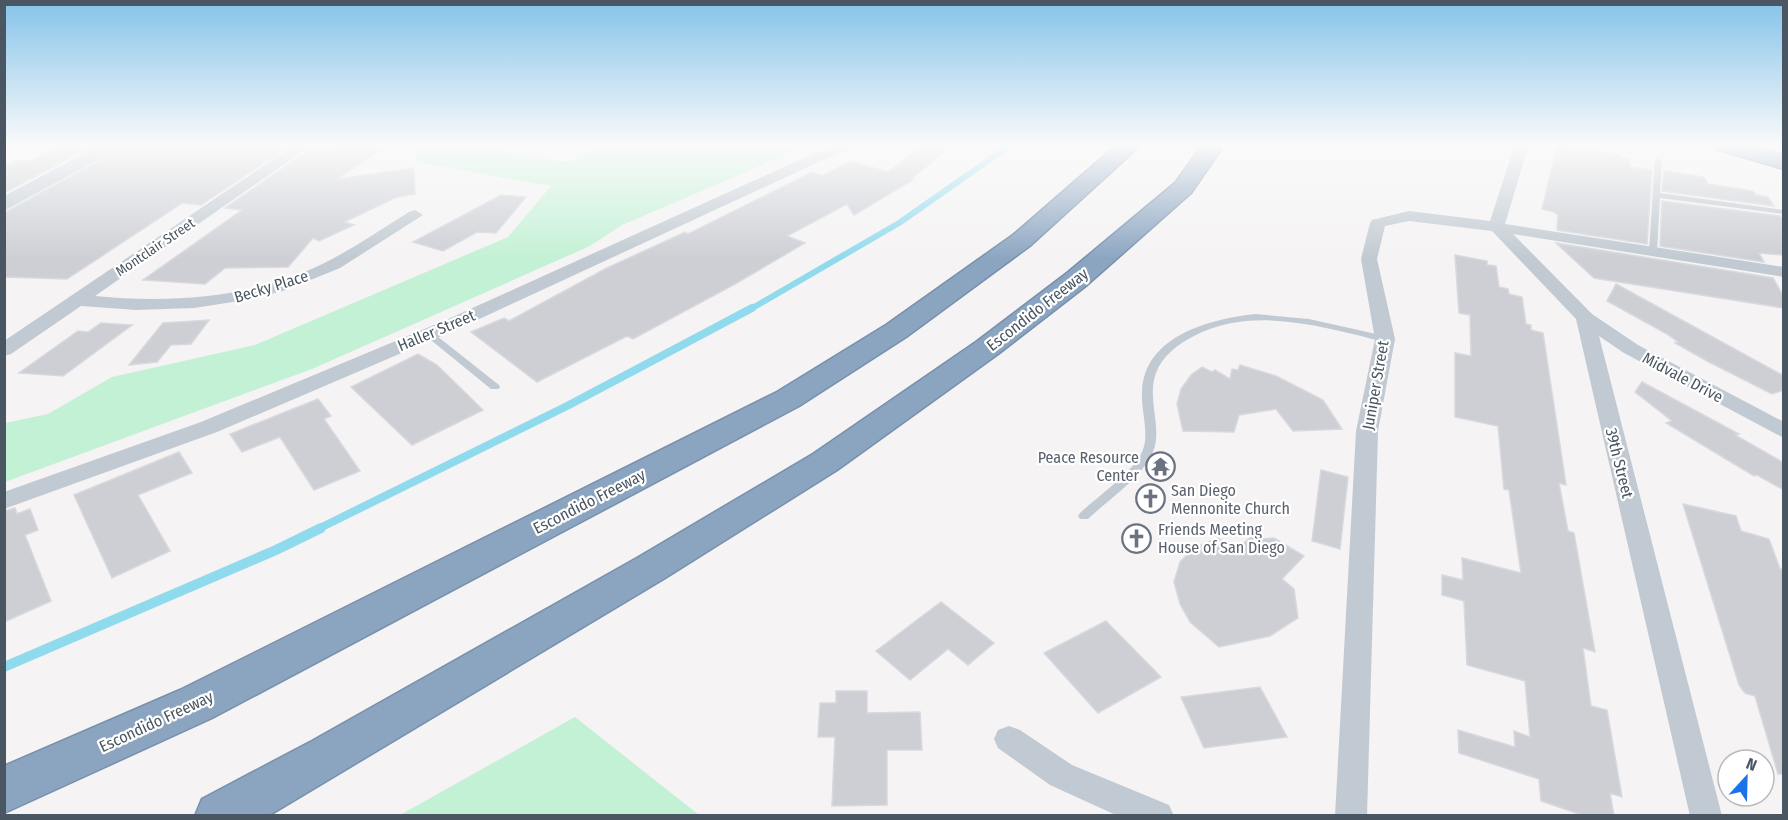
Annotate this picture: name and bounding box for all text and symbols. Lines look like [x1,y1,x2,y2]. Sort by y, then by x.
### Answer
street label: Montclair Street [113,215,198,280]
street label: Escondido Freeway [983,263,1092,355]
street label: Becky Place [232,266,311,307]
street label: Haller Street [395,305,479,355]
street label: Juniper Street [1358,338,1393,431]
street label: Midvale Drive [1639,348,1726,407]
street label: 39th Street [1602,426,1638,501]
place label: Peace Resource Center [1038,448,1139,485]
temple icon: Peace Resource Center [1144,450,1176,482]
street label: Escondido Freeway [530,465,649,538]
place label: San Diego Mennonite Church [1171,481,1290,518]
church icon: San Diego Mennonite Church [1134,483,1166,515]
place label: Friends Meeting House of San Diego [1158,520,1285,557]
church icon: Friends Meeting House of San Diego [1121,522,1153,554]
street label: Escondido Freeway [96,686,217,756]
north arrow [1716,748,1776,808]
text: N [1743,754,1759,775]

